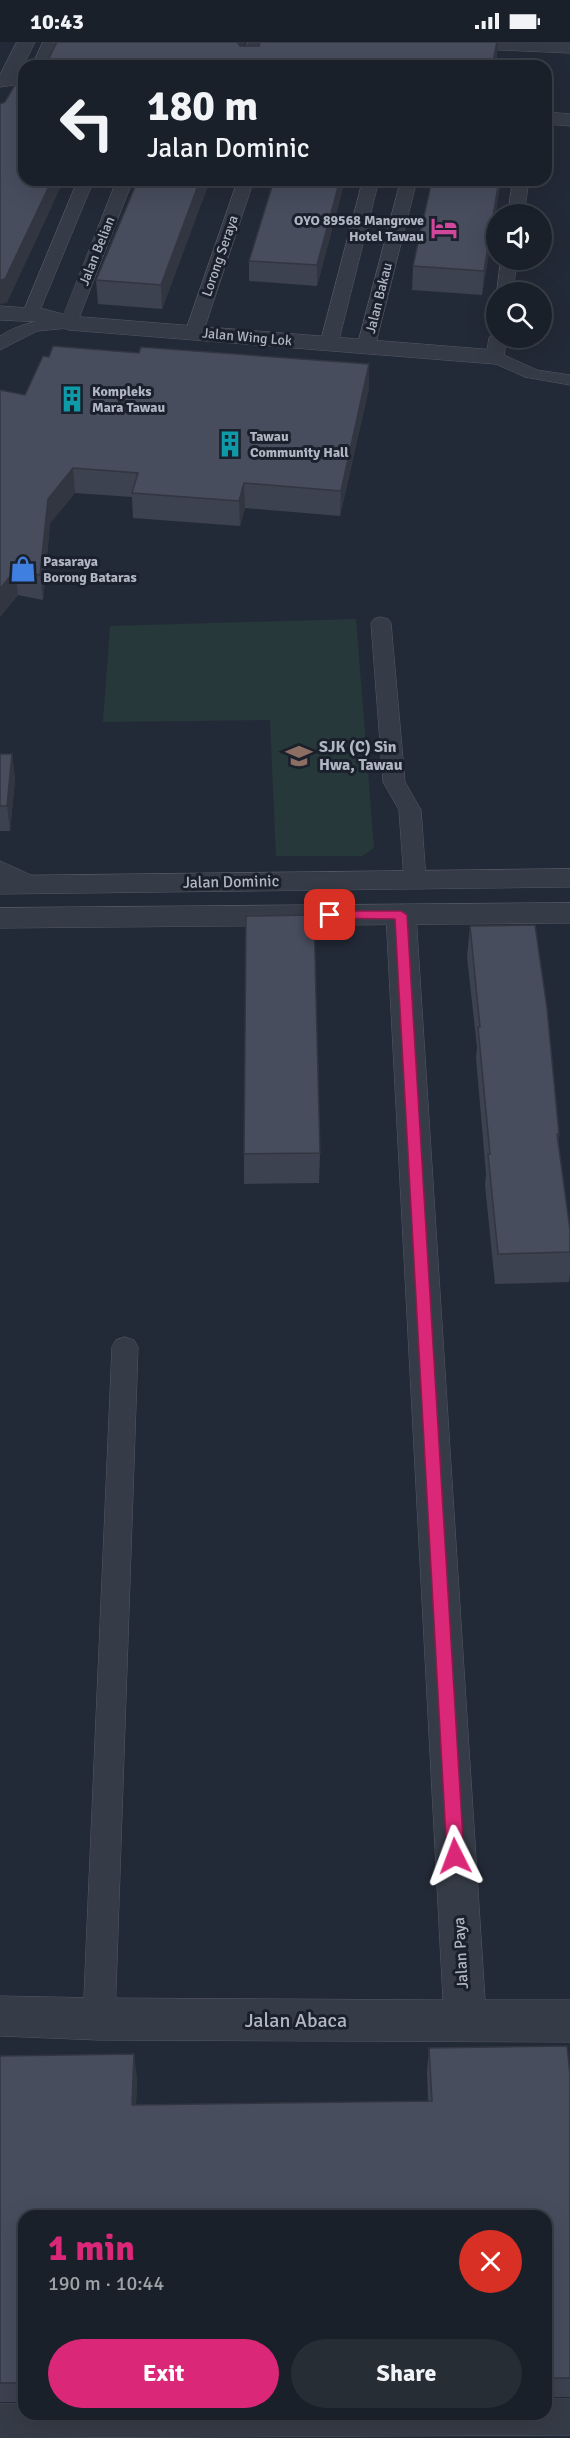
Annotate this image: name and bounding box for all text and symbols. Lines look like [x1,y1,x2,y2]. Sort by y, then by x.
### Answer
text: 10:43 [30,8,84,35]
text: 180 m [147,81,258,132]
icon: left [48,84,126,162]
text: Jalan Dominic [147,132,310,165]
map controls [486,204,552,348]
button: sound [486,204,552,270]
place label: OYO 89568 Mangrove Hotel Tawau [294,212,424,245]
street label: Lorong Seraya [198,213,242,299]
hotel icon: OYO 89568 Mangrove Hotel Tawau [429,213,459,243]
street label: Jalan Belian [75,214,119,288]
street label: Jalan Bakau [362,261,396,335]
button: search [486,282,552,348]
street label: Jalan Wing Lok [201,325,293,349]
place label: Kompleks Mara Tawau [92,383,165,416]
building icon: Kompleks Mara Tawau [57,384,87,414]
place label: Tawau Community Hall [250,428,349,461]
building icon: Tawau Community Hall [215,429,245,459]
place label: Pasaraya Borong Bataras [43,553,137,586]
shop icon: Pasaraya Borong Bataras [8,554,38,584]
place label: SJK (C) Sin Hwa, Tawau [319,737,403,775]
school or university icon: SJK (C) Sin Hwa, Tawau [284,741,314,771]
street label: Jalan Dominic [183,871,279,893]
pin [304,889,355,940]
icon: arrive [313,898,346,931]
position arrow [423,1824,487,1888]
street label: Jalan Paya [449,1917,473,1989]
street label: Jalan Abaca [245,2008,347,2033]
text: 1 min [48,2226,135,2271]
button: close [459,2230,522,2293]
text: 190 m · 10:44 [48,2271,164,2296]
button: Exit [48,2339,279,2408]
button: Share [291,2339,522,2408]

